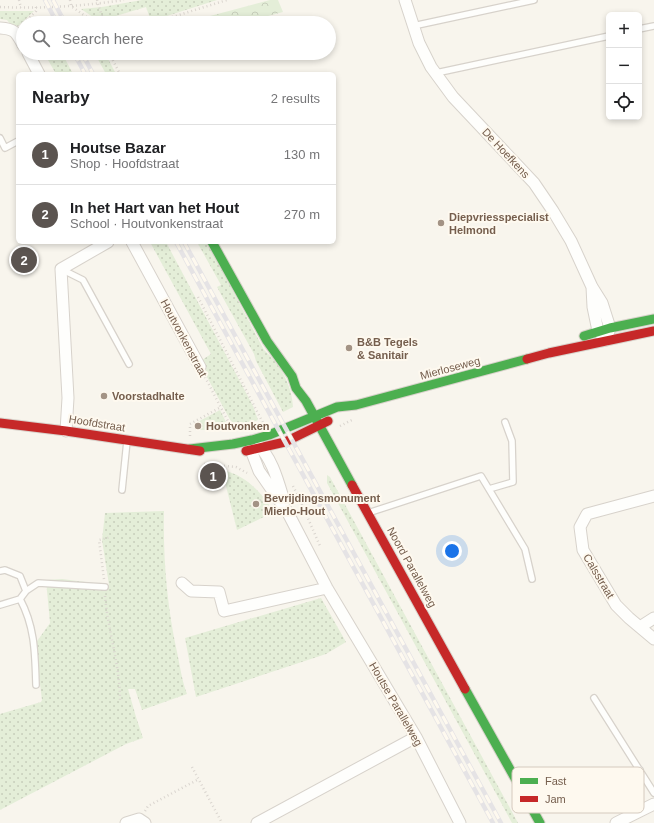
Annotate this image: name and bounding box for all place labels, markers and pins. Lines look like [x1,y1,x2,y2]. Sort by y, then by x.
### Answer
place label: Diepvriesspecialist Helmond [449,211,549,236]
marker: Diepvriesspecialist Helmond [436,218,446,228]
pin: 2 [11,245,37,275]
place label: B&B Tegels & Sanitair [357,336,418,361]
marker: B&B Tegels & Sanitair [344,343,354,353]
place label: Voorstadhalte [112,390,185,402]
marker: Voorstadhalte [99,391,109,401]
place label: Houtvonken [206,420,270,432]
marker: Houtvonken [193,421,203,431]
pin: 1 [200,461,226,491]
place label: Bevrijdingsmonument Mierlo-Hout [264,492,380,517]
marker: Bevrijdingsmonument Mierlo-Hout [251,499,261,509]

